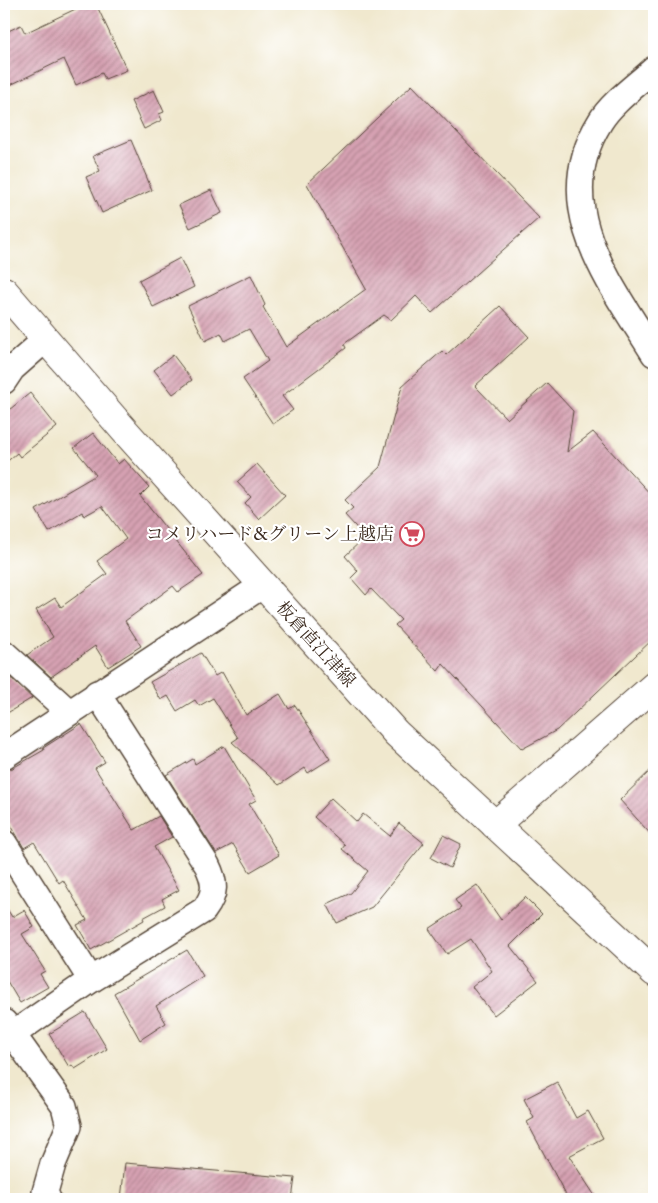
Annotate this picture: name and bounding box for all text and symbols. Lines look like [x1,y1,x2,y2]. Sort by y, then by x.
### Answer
supermarket icon: コメリハード&グリーン上越店 [399,521,425,547]
place label: コメリハード&グリーン上越店 [146,523,394,546]
street label: 板倉直江津線 [271,597,360,692]

